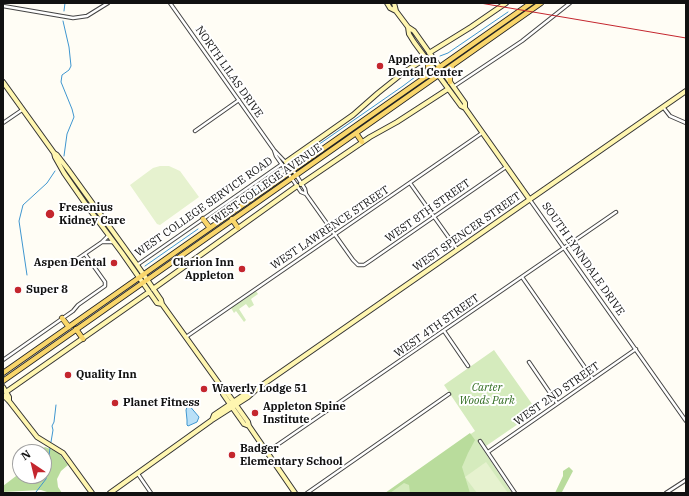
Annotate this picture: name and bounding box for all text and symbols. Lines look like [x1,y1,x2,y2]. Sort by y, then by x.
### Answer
street label: NORTH LILAS DRIVE [192,24,266,120]
place label: Appleton Dental Center [388,53,463,79]
marker: Appleton Dental Center [375,61,385,71]
street label: WEST COLLEGE AVENUE [209,141,325,227]
street label: WEST COLLEGE SERVICE ROAD [133,154,275,260]
street label: WEST 8TH STREET [383,177,473,245]
street label: WEST LAWRENCE STREET [268,183,392,273]
street label: WEST SPENCER STREET [410,190,524,274]
street label: SOUTH LYNNDALE DRIVE [539,200,627,318]
place label: Fresenius Kidney Care [59,201,125,227]
marker: Fresenius Kidney Care [44,208,56,220]
place label: Aspen Dental [34,256,106,270]
place label: Clarion Inn Appleton [173,256,234,282]
marker: Aspen Dental [109,258,119,268]
marker: Clarion Inn Appleton [237,264,247,274]
place label: Super 8 [26,283,68,297]
marker: Super 8 [13,285,23,295]
street label: WEST 4TH STREET [392,292,482,360]
street label: WEST 2ND STREET [512,360,602,428]
place label: Quality Inn [76,368,137,382]
marker: Quality Inn [63,370,73,380]
park label: Carter Woods Park [459,381,515,407]
place label: Waverly Lodge 51 [212,382,307,396]
marker: Waverly Lodge 51 [199,384,209,394]
place label: Planet Fitness [123,396,200,410]
marker: Planet Fitness [110,398,120,408]
place label: Appleton Spine Institute [263,400,346,426]
marker: Appleton Spine Institute [250,408,260,418]
place label: Badger Elementary School [240,442,343,468]
north arrow [12,444,52,484]
text: N [18,447,33,463]
marker: Badger Elementary School [227,450,237,460]

